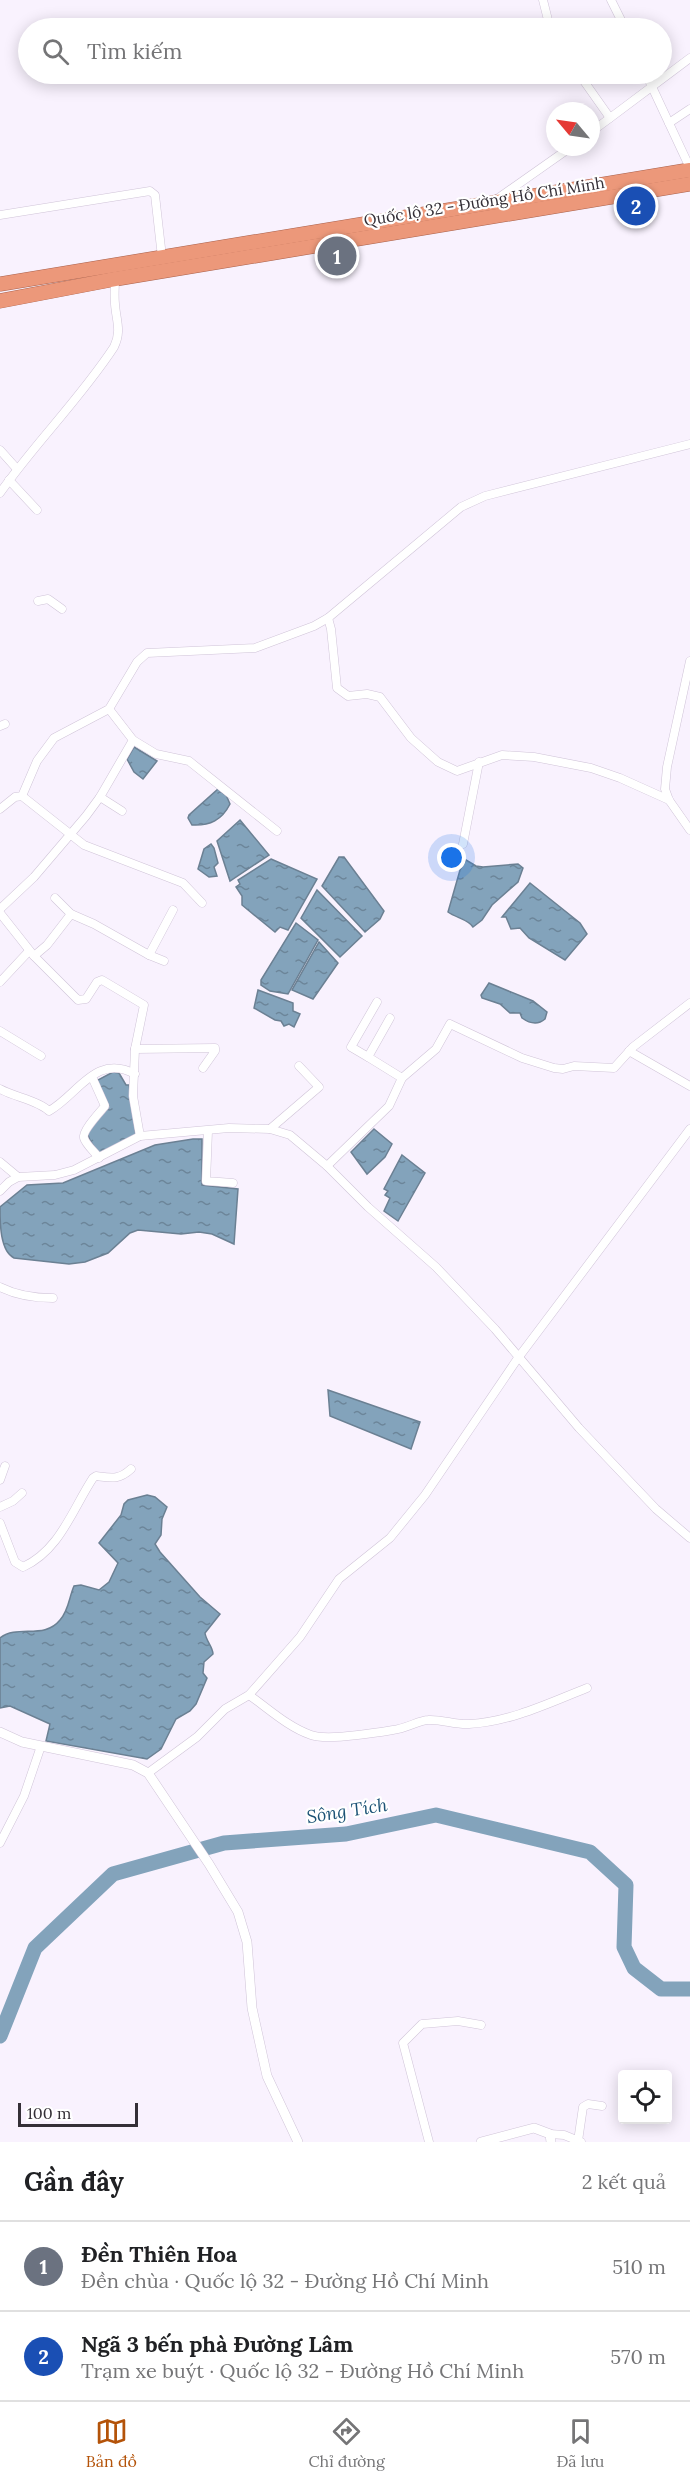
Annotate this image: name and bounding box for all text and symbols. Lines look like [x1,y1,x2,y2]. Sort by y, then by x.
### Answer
search box [18,18,672,84]
icon: search [39,35,72,68]
text: Tìm kiếm [87,37,182,65]
north arrow [546,102,600,156]
street label: Quốc lộ 32 - Đường Hồ Chí Minh [362,172,606,230]
pin: 2 [616,184,656,228]
pin: 1 [318,234,356,278]
your location [437,843,466,872]
water label: Sông Tích [305,1793,390,1828]
map controls [618,2070,672,2124]
button: locate [618,2070,672,2124]
scale bar [18,2100,138,2128]
text: 100 m [27,2103,71,2123]
text: Gần đây [24,2165,124,2198]
text: 2 kết quả [582,2169,666,2194]
text: Đền Thiên Hoa [81,2240,237,2268]
text: 1 [39,2254,48,2279]
text: 510 m [612,2254,666,2279]
text: Đền chùa · Quốc lộ 32 - Đường Hồ Chí Minh [81,2268,489,2293]
text: Ngã 3 bến phà Đường Lâm [81,2330,353,2358]
text: 2 [38,2344,49,2369]
text: 570 m [610,2344,666,2369]
text: Trạm xe buýt · Quốc lộ 32 - Đường Hồ Chí Minh [81,2358,524,2383]
tab: Bản đồ [86,2415,137,2471]
tab: Chỉ đường [308,2415,385,2471]
tab: Đã lưu [556,2415,604,2471]

